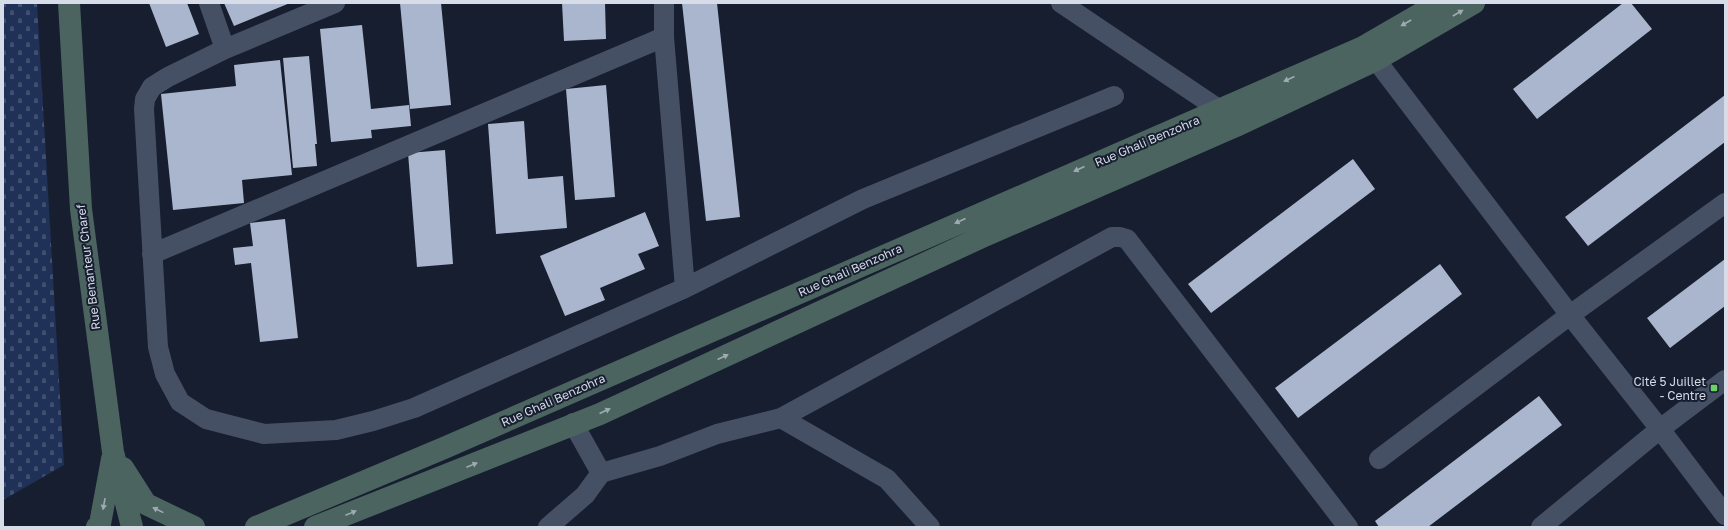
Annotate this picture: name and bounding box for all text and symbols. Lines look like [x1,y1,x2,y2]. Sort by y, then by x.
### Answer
one-way arrow [1452,10,1464,17]
one-way arrow [1400,19,1411,26]
one-way arrow [1283,76,1294,82]
street label: Rue Ghali Benzohra [1092,112,1202,170]
one-way arrow [1073,167,1085,173]
street label: Rue Benanteur Charef [73,203,103,331]
one-way arrow [954,219,966,225]
street label: Rue Ghali Benzohra [796,240,904,300]
one-way arrow [718,354,729,360]
street label: Rue Ghali Benzohra [499,370,607,430]
place label: Cité 5 Juillet - Centre [1633,374,1706,403]
marker: Cité 5 Juillet - Centre [1709,383,1719,393]
one-way arrow [600,408,612,414]
one-way arrow [466,461,478,467]
one-way arrow [101,498,107,510]
one-way arrow [153,507,164,513]
one-way arrow [346,510,358,516]

